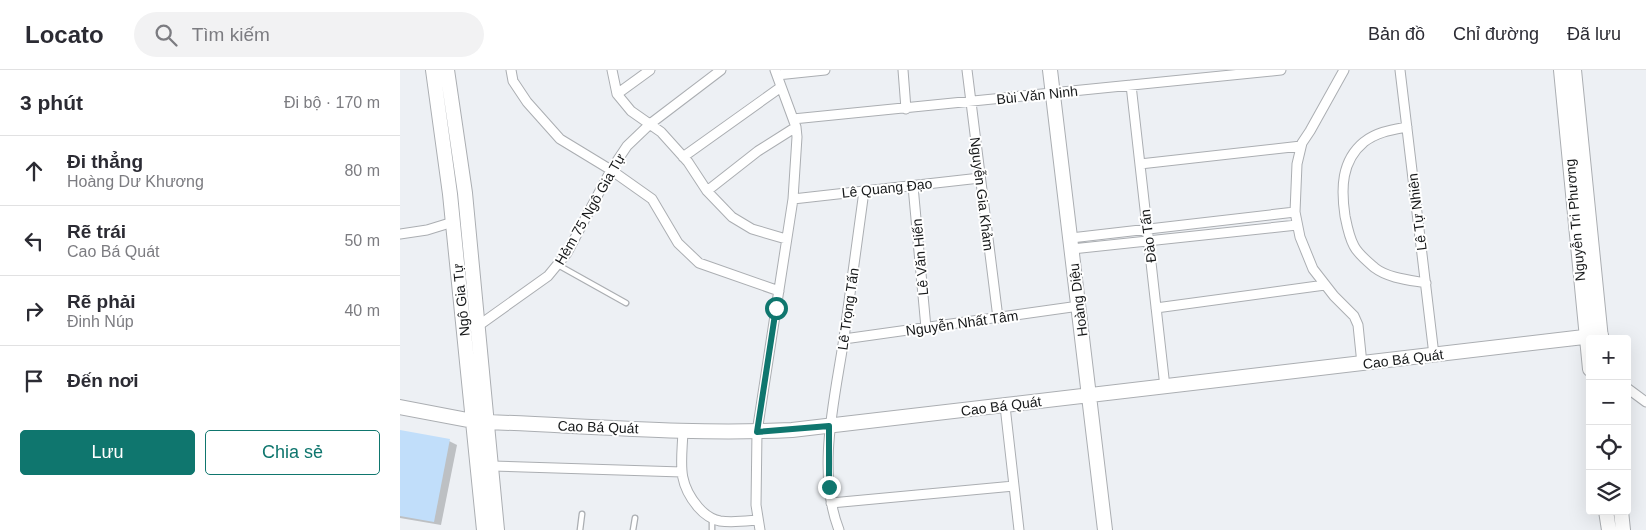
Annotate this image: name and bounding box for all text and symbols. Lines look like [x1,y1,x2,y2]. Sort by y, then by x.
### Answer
search box [134,12,484,57]
text: Locato [25,21,104,48]
icon: search [152,21,180,49]
text: Tìm kiếm [192,24,270,45]
text: Bản đồ [1368,24,1425,44]
text: Chỉ đường [1453,24,1539,44]
text: Đã lưu [1567,24,1621,44]
street label: Bùi Văn Ninh [996,83,1078,107]
text: 3 phút [20,91,83,114]
text: Đi bộ · 170 m [284,94,380,111]
street label: Nguyễn Gia Khảm [967,136,997,252]
text: Đi thẳng [67,151,143,172]
street label: Hẻm 75 Ngô Gia Tự [552,151,628,267]
icon: ahead [20,157,48,185]
street label: Nguyễn Tri Phương [1562,158,1588,282]
text: 80 m [344,162,380,179]
text: Hoàng Dư Khương [67,173,204,190]
street label: Lê Tự Nhiên [1404,173,1430,251]
street label: Lê Quang Đạo [841,175,933,201]
street label: Đào Tấn [1137,208,1159,264]
street label: Lê Văn Hiến [909,218,931,296]
text: Rẽ trái [67,221,126,242]
icon: left [20,227,48,255]
text: 50 m [344,232,380,249]
text: Cao Bá Quát [67,243,160,260]
street label: Hoàng Diệu [1066,262,1090,338]
street label: Ngô Gia Tự [449,263,473,337]
street label: Lê Trọng Tấn [834,267,862,351]
text: Rẽ phải [67,291,136,312]
icon: right [20,297,48,325]
route start [765,297,788,320]
text: 40 m [344,302,380,319]
street label: Nguyễn Nhất Tâm [905,307,1019,339]
text: Đinh Núp [67,313,134,330]
map controls [1586,335,1631,515]
button: + [1586,335,1631,380]
street label: Cao Bá Quát [1362,346,1444,372]
icon: arrive [20,367,48,395]
text: Đến nơi [67,370,139,391]
button: − [1586,380,1631,425]
street label: Cao Bá Quát [960,393,1042,419]
street label: Cao Bá Quát [557,418,639,436]
button: locate [1586,425,1631,470]
button: Lưu [20,430,195,475]
button: Chia sẻ [205,430,380,475]
button: layers [1586,470,1631,515]
route end [818,476,841,499]

